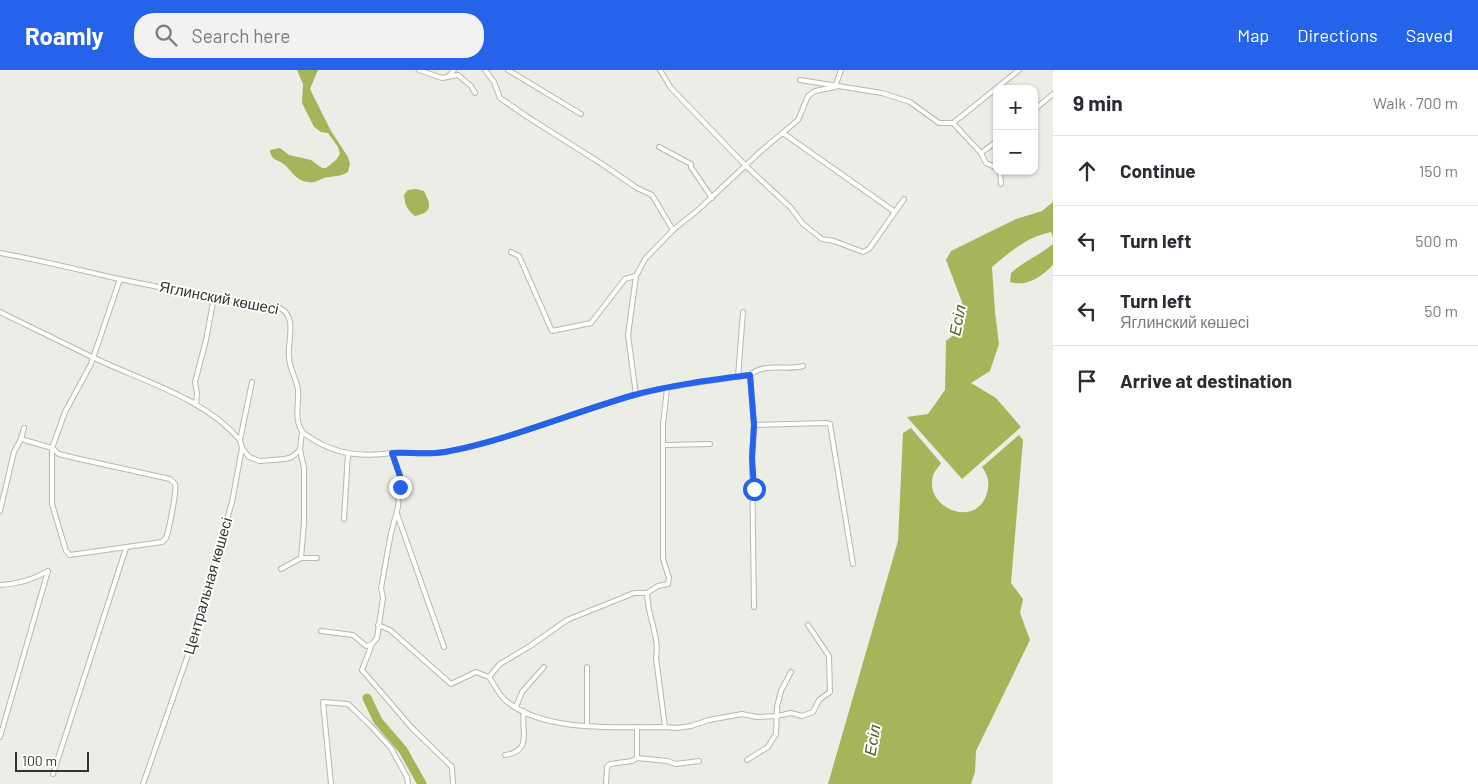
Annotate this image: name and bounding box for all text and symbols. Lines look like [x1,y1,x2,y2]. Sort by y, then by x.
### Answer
search box [134,13,484,58]
text: Roamly [25,21,104,50]
icon: search [152,21,180,49]
text: Search here [192,24,290,47]
text: Map [1237,24,1269,46]
text: Directions [1297,24,1378,46]
text: Saved [1406,24,1453,46]
map controls [993,85,1038,175]
button: + [993,85,1038,130]
text: 9 min [1073,90,1123,115]
text: Walk · 700 m [1373,93,1458,112]
button: − [993,130,1038,175]
icon: ahead [1073,157,1101,185]
text: Continue [1120,159,1196,182]
text: 150 m [1419,161,1458,180]
icon: left [1073,227,1101,255]
text: Turn left [1120,229,1191,252]
text: 500 m [1415,231,1458,250]
street label: Яглинский көшесі [158,277,280,317]
text: Turn left [1120,289,1191,312]
icon: left [1073,297,1101,325]
text: 50 m [1424,301,1458,320]
water label: Есіл [944,303,969,337]
text: Яглинский көшесі [1120,312,1249,331]
icon: arrive [1073,367,1101,395]
text: Arrive at destination [1120,369,1292,392]
route end [389,476,412,499]
route start [743,478,766,501]
street label: Центральная көшесі [179,515,235,656]
water label: Есіл [859,723,884,757]
scale bar [15,749,89,772]
text: 100 m [22,752,57,769]

